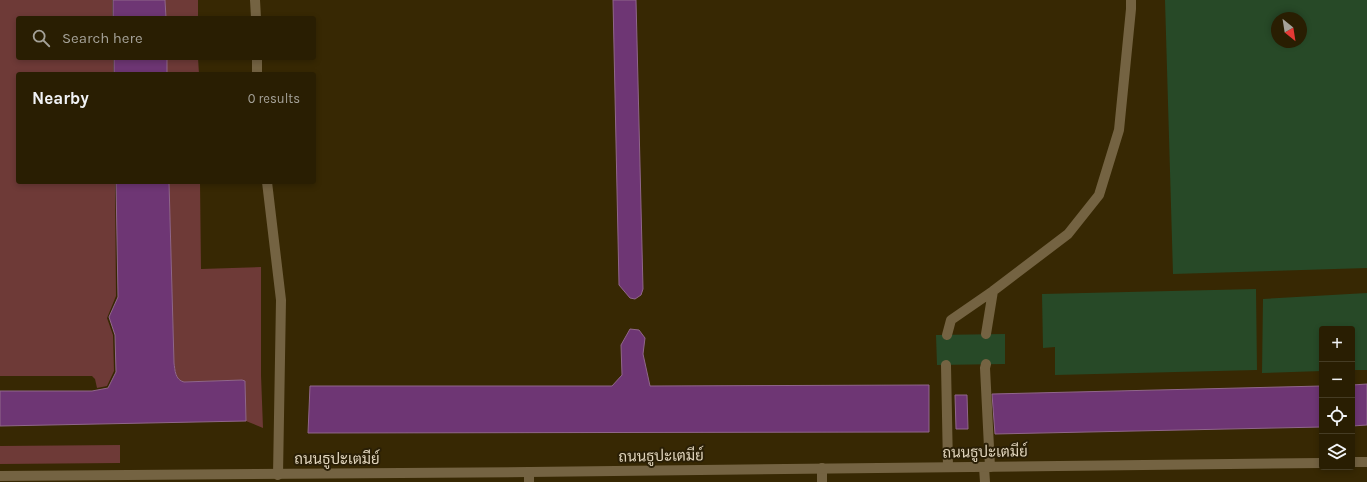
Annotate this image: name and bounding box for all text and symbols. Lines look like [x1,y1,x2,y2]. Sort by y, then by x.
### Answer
north arrow [1271,12,1307,48]
search box [16,16,316,60]
icon: search [30,27,52,49]
text: Search here [62,29,143,47]
text: Nearby [32,88,89,108]
text: 0 results [248,91,300,106]
map controls [1319,326,1355,470]
button: + [1319,326,1355,362]
button: − [1319,362,1355,398]
button: locate [1319,398,1355,434]
button: layers [1319,434,1355,470]
street label: ถนนธูปะเตมีย์ [942,441,1028,463]
street label: ถนนธูปะเตมีย์ [618,445,704,467]
street label: ถนนธูปะเตมีย์ [294,449,380,469]

